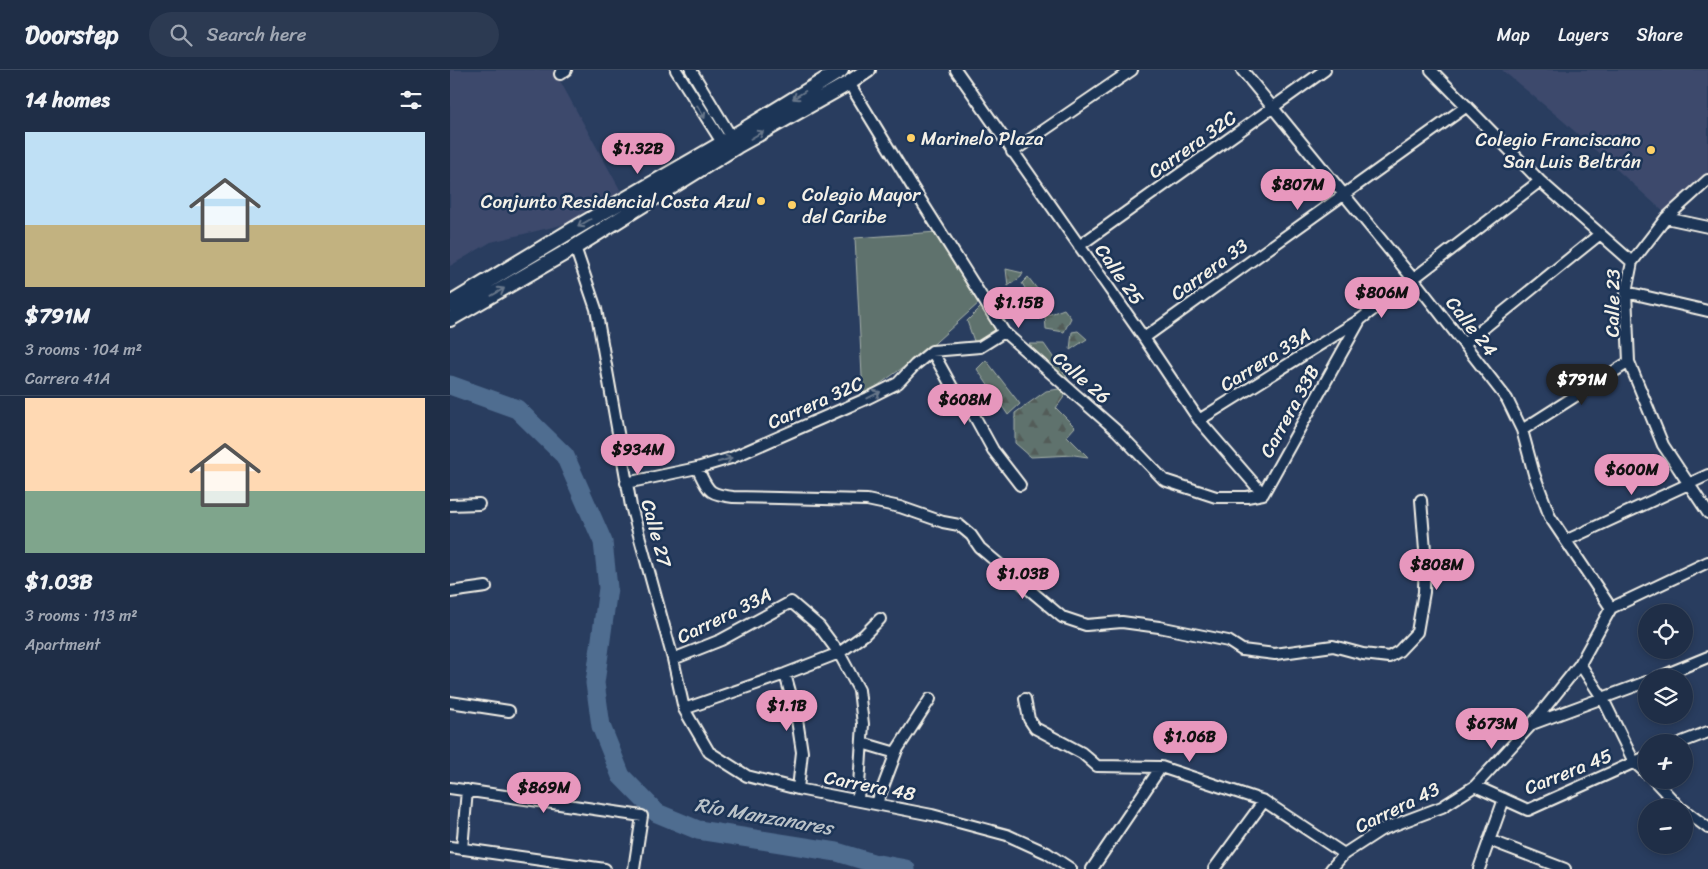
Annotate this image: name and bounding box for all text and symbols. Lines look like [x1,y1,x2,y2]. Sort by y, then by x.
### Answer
search box [149,12,499,57]
text: Doorstep [25,14,119,56]
text: Search here [207,18,307,51]
text: Map [1497,19,1530,51]
text: Layers [1558,19,1609,51]
text: Share [1637,19,1683,51]
icon: search [167,21,195,49]
text: 14 homes [25,81,110,119]
icon: filters [397,86,425,114]
one-way arrow [793,91,807,101]
street label: Carrera 32C [1141,101,1244,187]
one-way arrow [697,104,707,118]
place label: Marinelo Plaza [921,122,1044,155]
place label: Colegio Franciscano San Luis Beltrán [1476,123,1641,178]
one-way arrow [749,130,764,139]
pin: $1.32B [597,132,679,175]
marker: Marinelo Plaza [905,132,917,144]
text: $1.32B [613,134,663,163]
marker: Colegio Franciscano San Luis Beltrán [1645,144,1657,156]
icon: home [180,165,270,255]
pin: $807M [1263,168,1333,211]
text: $807M [1272,170,1324,199]
place label: Colegio Mayor del Caribe [802,178,921,233]
place label: Conjunto Residencial Costa Azul [481,185,752,218]
marker: Conjunto Residencial Costa Azul [755,195,767,207]
marker: Colegio Mayor del Caribe [786,199,798,211]
one-way arrow [578,219,592,229]
street label: Carrera 33 [1163,229,1256,309]
street label: Calle 25 [1086,236,1153,313]
street label: Calle 23 [1595,268,1630,337]
pin: $806M [1347,276,1417,319]
text: $806M [1356,278,1408,307]
one-way arrow [491,286,505,296]
pin: $1.15B [978,286,1060,329]
text: $1.15B [994,288,1044,317]
street label: Calle 24 [1437,289,1506,364]
text: $791M [25,297,90,335]
street label: Carrera 33A [1213,318,1317,401]
text: 3 rooms · 104 m² [25,335,142,364]
street label: Calle 26 [1045,342,1118,412]
street label: Carrera 33B [1250,359,1329,464]
text: Carrera 41A [25,364,110,393]
pin: $791M [1547,364,1617,406]
text: $791M [1557,365,1607,394]
street label: Carrera 32C [762,367,869,438]
pin: $608M [930,384,1000,426]
text: $608M [939,385,991,414]
one-way arrow [866,390,881,400]
icon: home [180,430,270,520]
pin: $934M [603,434,673,476]
text: $934M [612,435,664,464]
pin: $600M [1597,454,1667,496]
one-way arrow [716,455,732,465]
text: $600M [1605,455,1659,484]
street label: Calle 27 [632,496,682,572]
pin: $808M [1402,548,1472,591]
text: $808M [1410,550,1464,579]
pin: $1.03B [982,558,1064,600]
text: $1.03B [997,559,1049,588]
text: $1.03B [25,563,93,601]
street label: Carrera 33A [671,578,777,653]
text: 3 rooms · 113 m² [25,601,137,630]
map controls [1638,604,1693,854]
button: locate [1638,604,1693,659]
text: Apartment [25,630,101,659]
button: layers [1638,669,1693,724]
pin: $1.1B [752,690,822,732]
text: $1.1B [767,691,807,720]
pin: $673M [1457,708,1527,750]
text: $673M [1467,709,1517,738]
pin: $1.06B [1149,720,1231,763]
text: $1.06B [1164,722,1216,751]
button: + [1638,734,1693,789]
street label: Carrera 45 [1519,739,1618,804]
street label: Carrera 48 [821,760,919,811]
pin: $869M [509,772,579,814]
street label: Carrera 43 [1349,772,1446,842]
text: $869M [518,773,570,802]
water label: Río Manzanares [692,787,838,846]
button: − [1638,799,1693,854]

